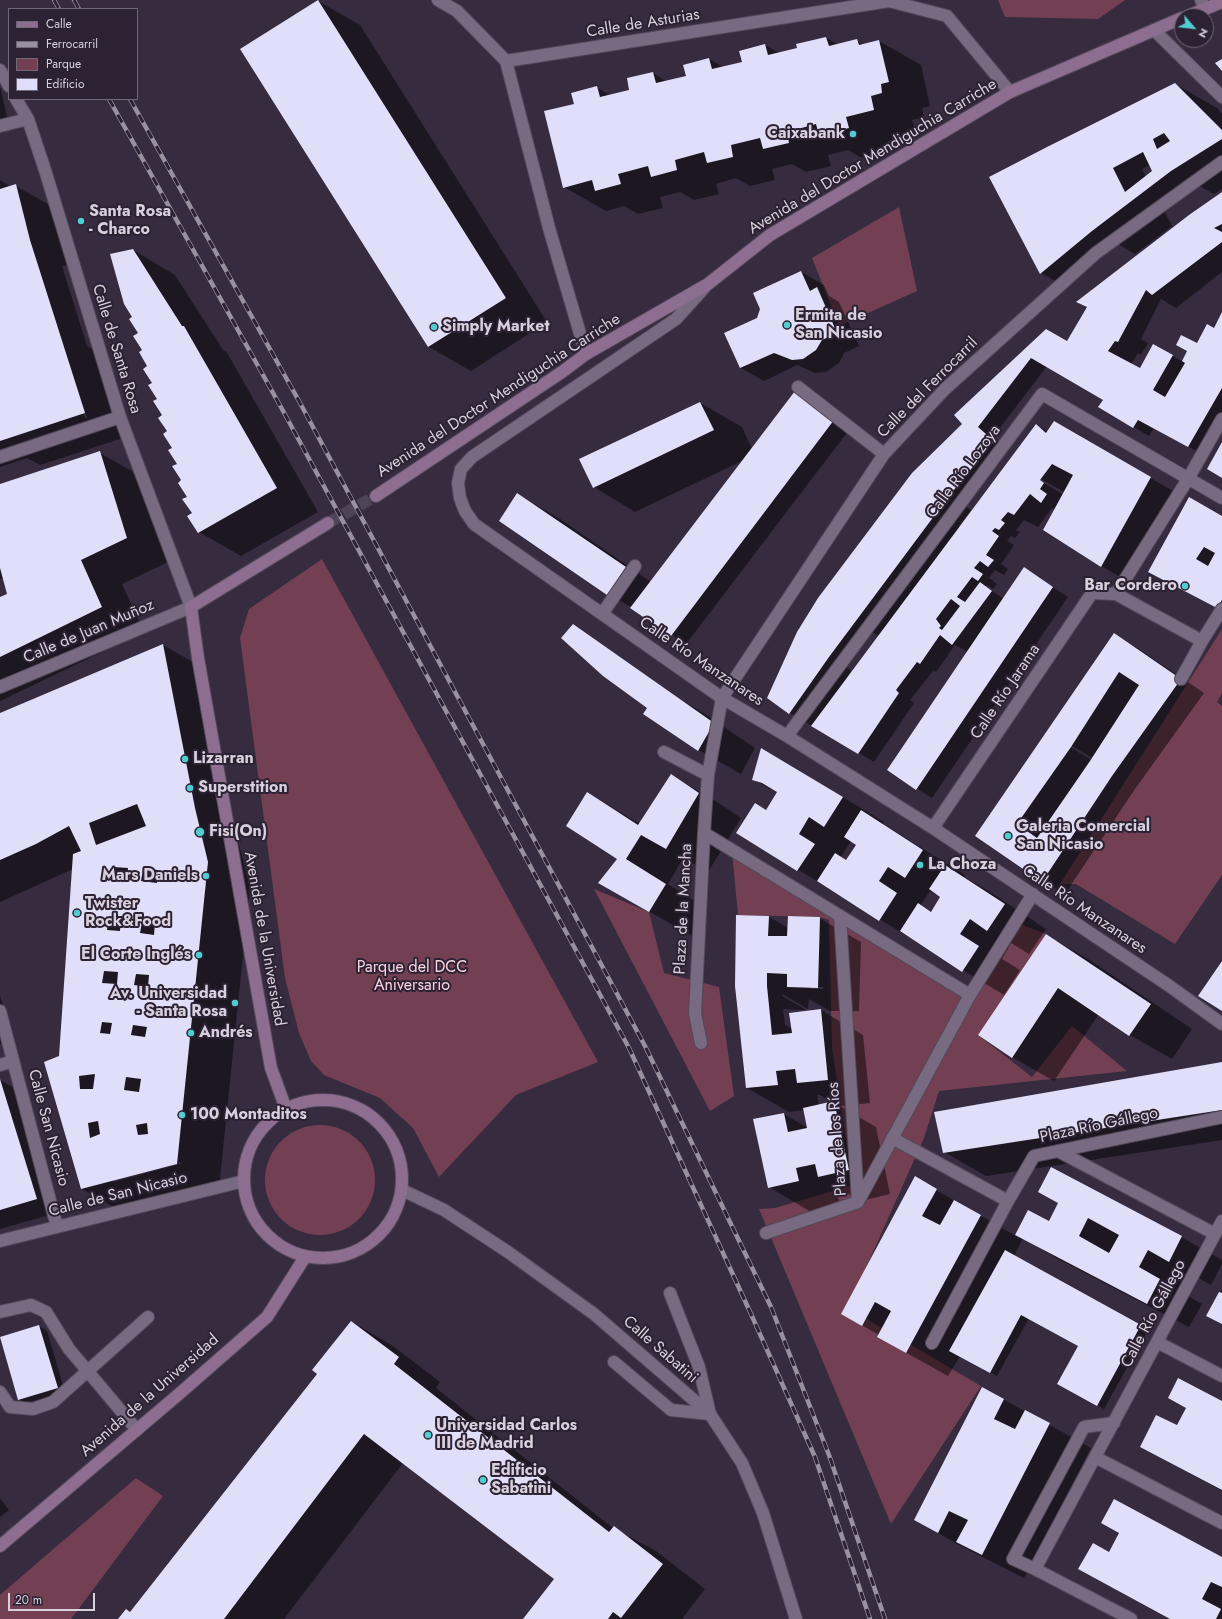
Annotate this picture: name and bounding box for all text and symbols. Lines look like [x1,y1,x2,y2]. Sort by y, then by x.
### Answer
street label: Calle de Asturias [585,6,701,42]
legend [8,8,138,100]
north arrow [1174,8,1214,48]
text: Calle [46,15,72,33]
text: N [1195,26,1213,41]
text: Ferrocarril [46,35,98,53]
text: Parque [46,55,81,73]
text: Edificio [46,75,85,93]
street label: Avenida del Doctor Mendiguchia Carriche [745,75,1001,239]
place label: Caixabank [767,124,845,144]
marker: Caixabank [848,129,858,139]
place label: Santa Rosa - Charco [89,202,171,240]
marker: Santa Rosa - Charco [76,216,86,226]
street label: Calle de Santa Rosa [87,282,145,416]
place label: Ermita de San Nicasio [795,306,882,344]
street label: Avenida del Doctor Mendiguchia Carriche [374,310,624,482]
place label: Simply Market [442,317,550,337]
marker: Ermita de San Nicasio [782,320,792,330]
marker: Simply Market [429,322,439,332]
street label: Calle del Ferrocarril [874,334,982,442]
street label: Calle Río Lozoya [923,422,1005,522]
place label: Bar Cordero [1084,576,1177,596]
marker: Bar Cordero [1180,581,1190,591]
street label: Calle de Juan Muñoz [21,596,157,668]
street label: Calle Río Manzanares [635,613,767,711]
street label: Calle Río Jarama [967,641,1045,743]
place label: Lizarran [193,749,254,769]
marker: Lizarran [180,754,190,764]
place label: Superstition [198,778,288,798]
marker: Superstition [185,783,195,793]
place label: Galeria Comercial San Nicasio [1016,817,1150,855]
place label: Fisi(On) [209,822,267,842]
marker: Fisi(On) [194,826,206,838]
marker: Galeria Comercial San Nicasio [1003,831,1013,841]
street label: Plaza de la Mancha [671,843,697,975]
street label: Avenida de la Universidad [239,850,289,1028]
place label: La Choza [928,855,996,875]
marker: La Choza [915,860,925,870]
street label: Calle Río Manzanares [1018,861,1150,959]
place label: Mars Daniels [102,866,198,886]
marker: Mars Daniels [201,871,211,881]
place label: Twister Rock&Food [85,894,171,932]
marker: Twister Rock&Food [72,908,82,918]
place label: El Corte Inglés [81,945,191,965]
marker: El Corte Inglés [194,950,204,960]
park label: Parque del DCC Aniversario [357,958,467,996]
place label: Av. Universidad - Santa Rosa [110,984,227,1022]
marker: Av. Universidad - Santa Rosa [230,998,240,1008]
place label: Andrés [199,1023,253,1043]
marker: Andrés [186,1028,196,1038]
street label: Calle San Nicasio [23,1068,73,1188]
street label: Plaza de los Ríos [824,1081,852,1197]
street label: Plaza Río Gállego [1038,1104,1160,1148]
place label: 100 Montaditos [190,1105,307,1125]
marker: 100 Montaditos [177,1110,187,1120]
street label: Calle de San Nicasio [47,1168,189,1222]
street label: Calle Río Gállego [1118,1257,1190,1371]
street label: Calle Sabatini [619,1312,701,1388]
street label: Avenida de la Universidad [77,1331,223,1461]
place label: Universidad Carlos III de Madrid [436,1416,577,1454]
marker: Universidad Carlos III de Madrid [423,1430,433,1440]
place label: Edificio Sabatini [491,1461,551,1499]
marker: Edificio Sabatini [478,1475,488,1485]
scale bar [10,1585,97,1611]
text: 20 m [15,1591,42,1609]

